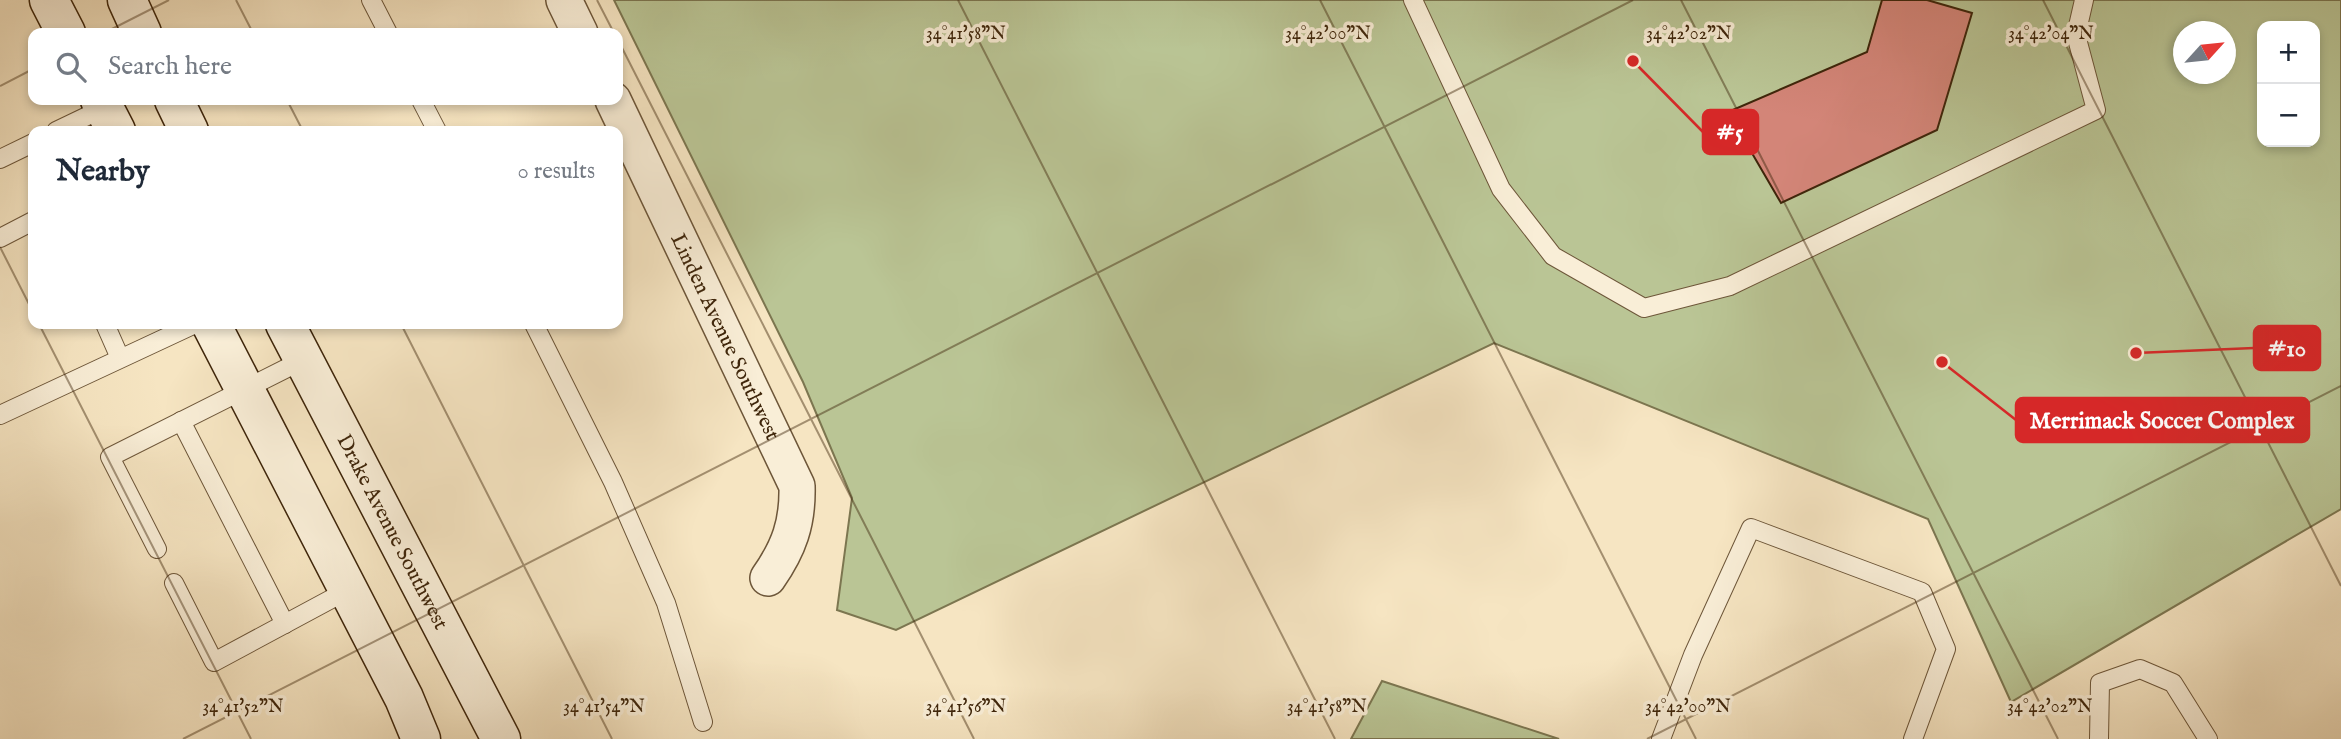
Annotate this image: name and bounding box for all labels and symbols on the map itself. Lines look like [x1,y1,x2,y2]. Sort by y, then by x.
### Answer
north arrow [2173,21,2236,84]
text: 34°41'58"N [926,23,1006,46]
text: 34°42'00"N [1285,23,1371,46]
text: 34°42'02"N [1646,23,1732,46]
text: 34°42'04"N [2008,23,2094,46]
callout: #5 [1703,110,1758,154]
text: #5 [1717,119,1744,148]
street label: Linden Avenue Southwest [664,229,785,445]
callout: #10 [2254,326,2320,370]
text: #10 [2268,335,2306,364]
callout: Merrimack Soccer Complex [2016,398,2309,442]
text: Merrimack Soccer Complex [2030,407,2295,436]
street label: Drake Avenue Southwest [330,430,454,635]
text: 34°41'52"N [202,696,284,719]
text: 34°41'54"N [563,696,645,719]
text: 34°41'56"N [926,696,1007,719]
text: 34°41'58"N [1287,696,1367,719]
text: 34°42'00"N [1645,696,1731,719]
text: 34°42'02"N [2007,696,2093,719]

